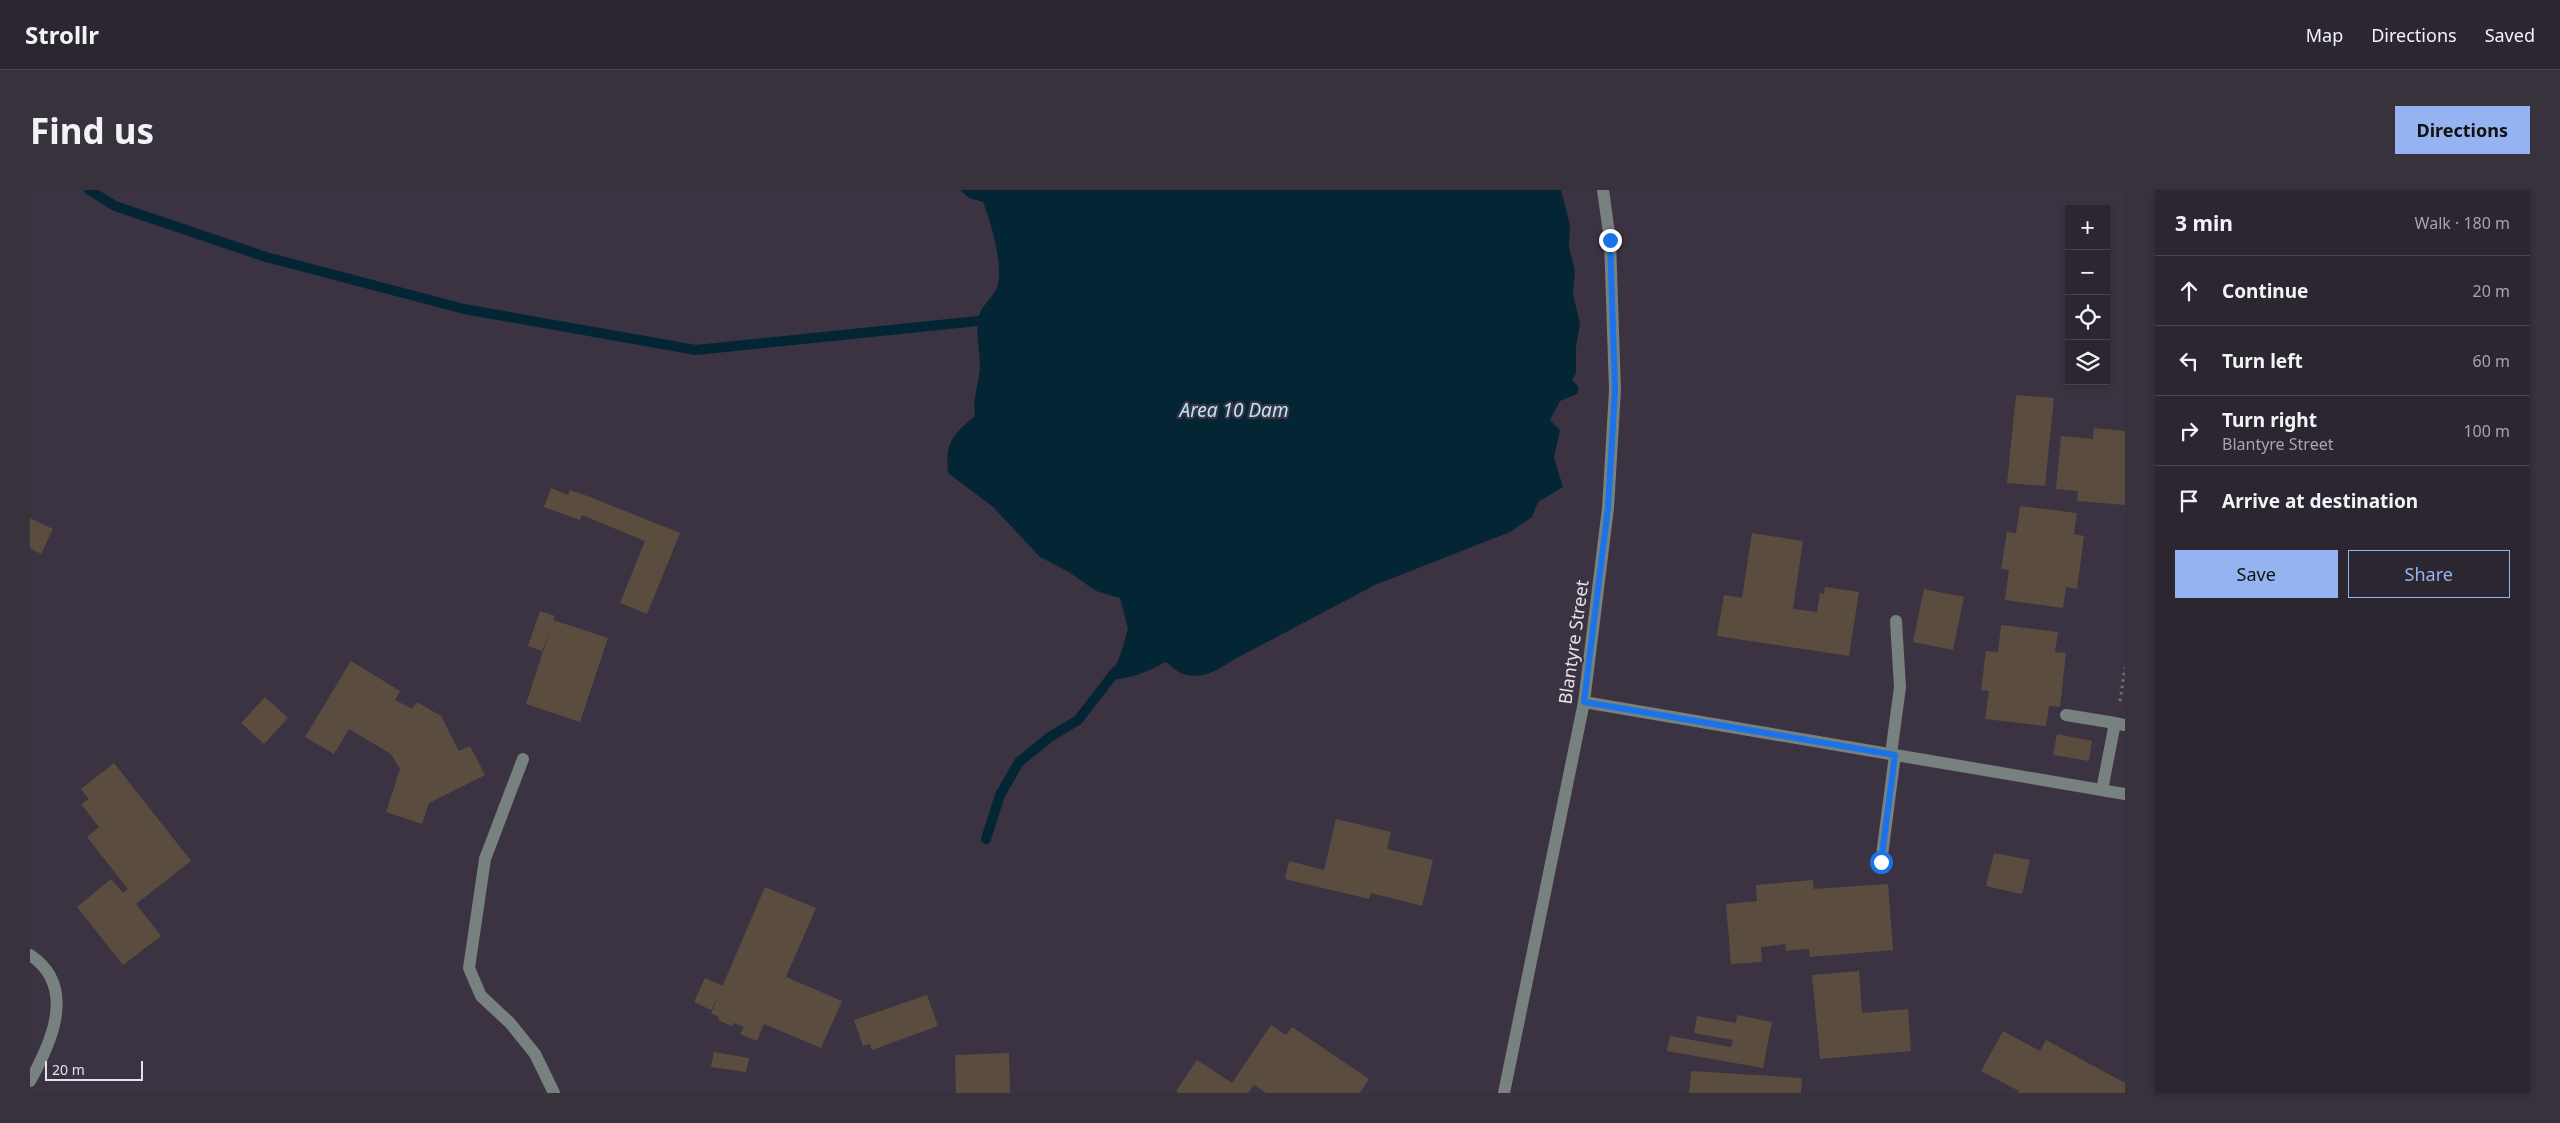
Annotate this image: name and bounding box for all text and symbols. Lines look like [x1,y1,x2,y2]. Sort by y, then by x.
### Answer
text: Strollr [25,18,99,51]
text: Map [2306,23,2343,47]
text: Directions [2371,23,2457,47]
text: Saved [2485,23,2535,47]
button: Directions [2395,106,2530,154]
text: Find us [30,107,154,154]
map controls [2065,205,2110,385]
button: + [2065,205,2110,250]
text: 3 min [2175,209,2233,237]
text: Walk · 180 m [2415,212,2510,234]
route end [1599,229,1622,252]
button: − [2065,250,2110,295]
icon: ahead [2175,277,2203,305]
text: Continue [2222,278,2308,304]
text: 20 m [2473,280,2510,302]
button: locate [2065,295,2110,340]
button: layers [2065,340,2110,385]
icon: left [2175,347,2203,375]
text: Turn left [2222,348,2303,374]
text: 60 m [2473,350,2510,372]
water label: Area 10 Dam [1177,397,1289,423]
text: Turn right [2222,407,2317,433]
icon: right [2175,417,2203,445]
text: 100 m [2463,420,2510,442]
text: Blantyre Street [2222,433,2333,455]
icon: arrive [2175,487,2203,515]
text: Arrive at destination [2222,488,2418,514]
button: Save [2175,550,2338,598]
button: Share [2348,550,2510,598]
street label: Blantyre Street [1552,578,1594,706]
route start [1870,851,1893,874]
scale bar [45,1058,142,1081]
text: 20 m [52,1060,85,1079]

